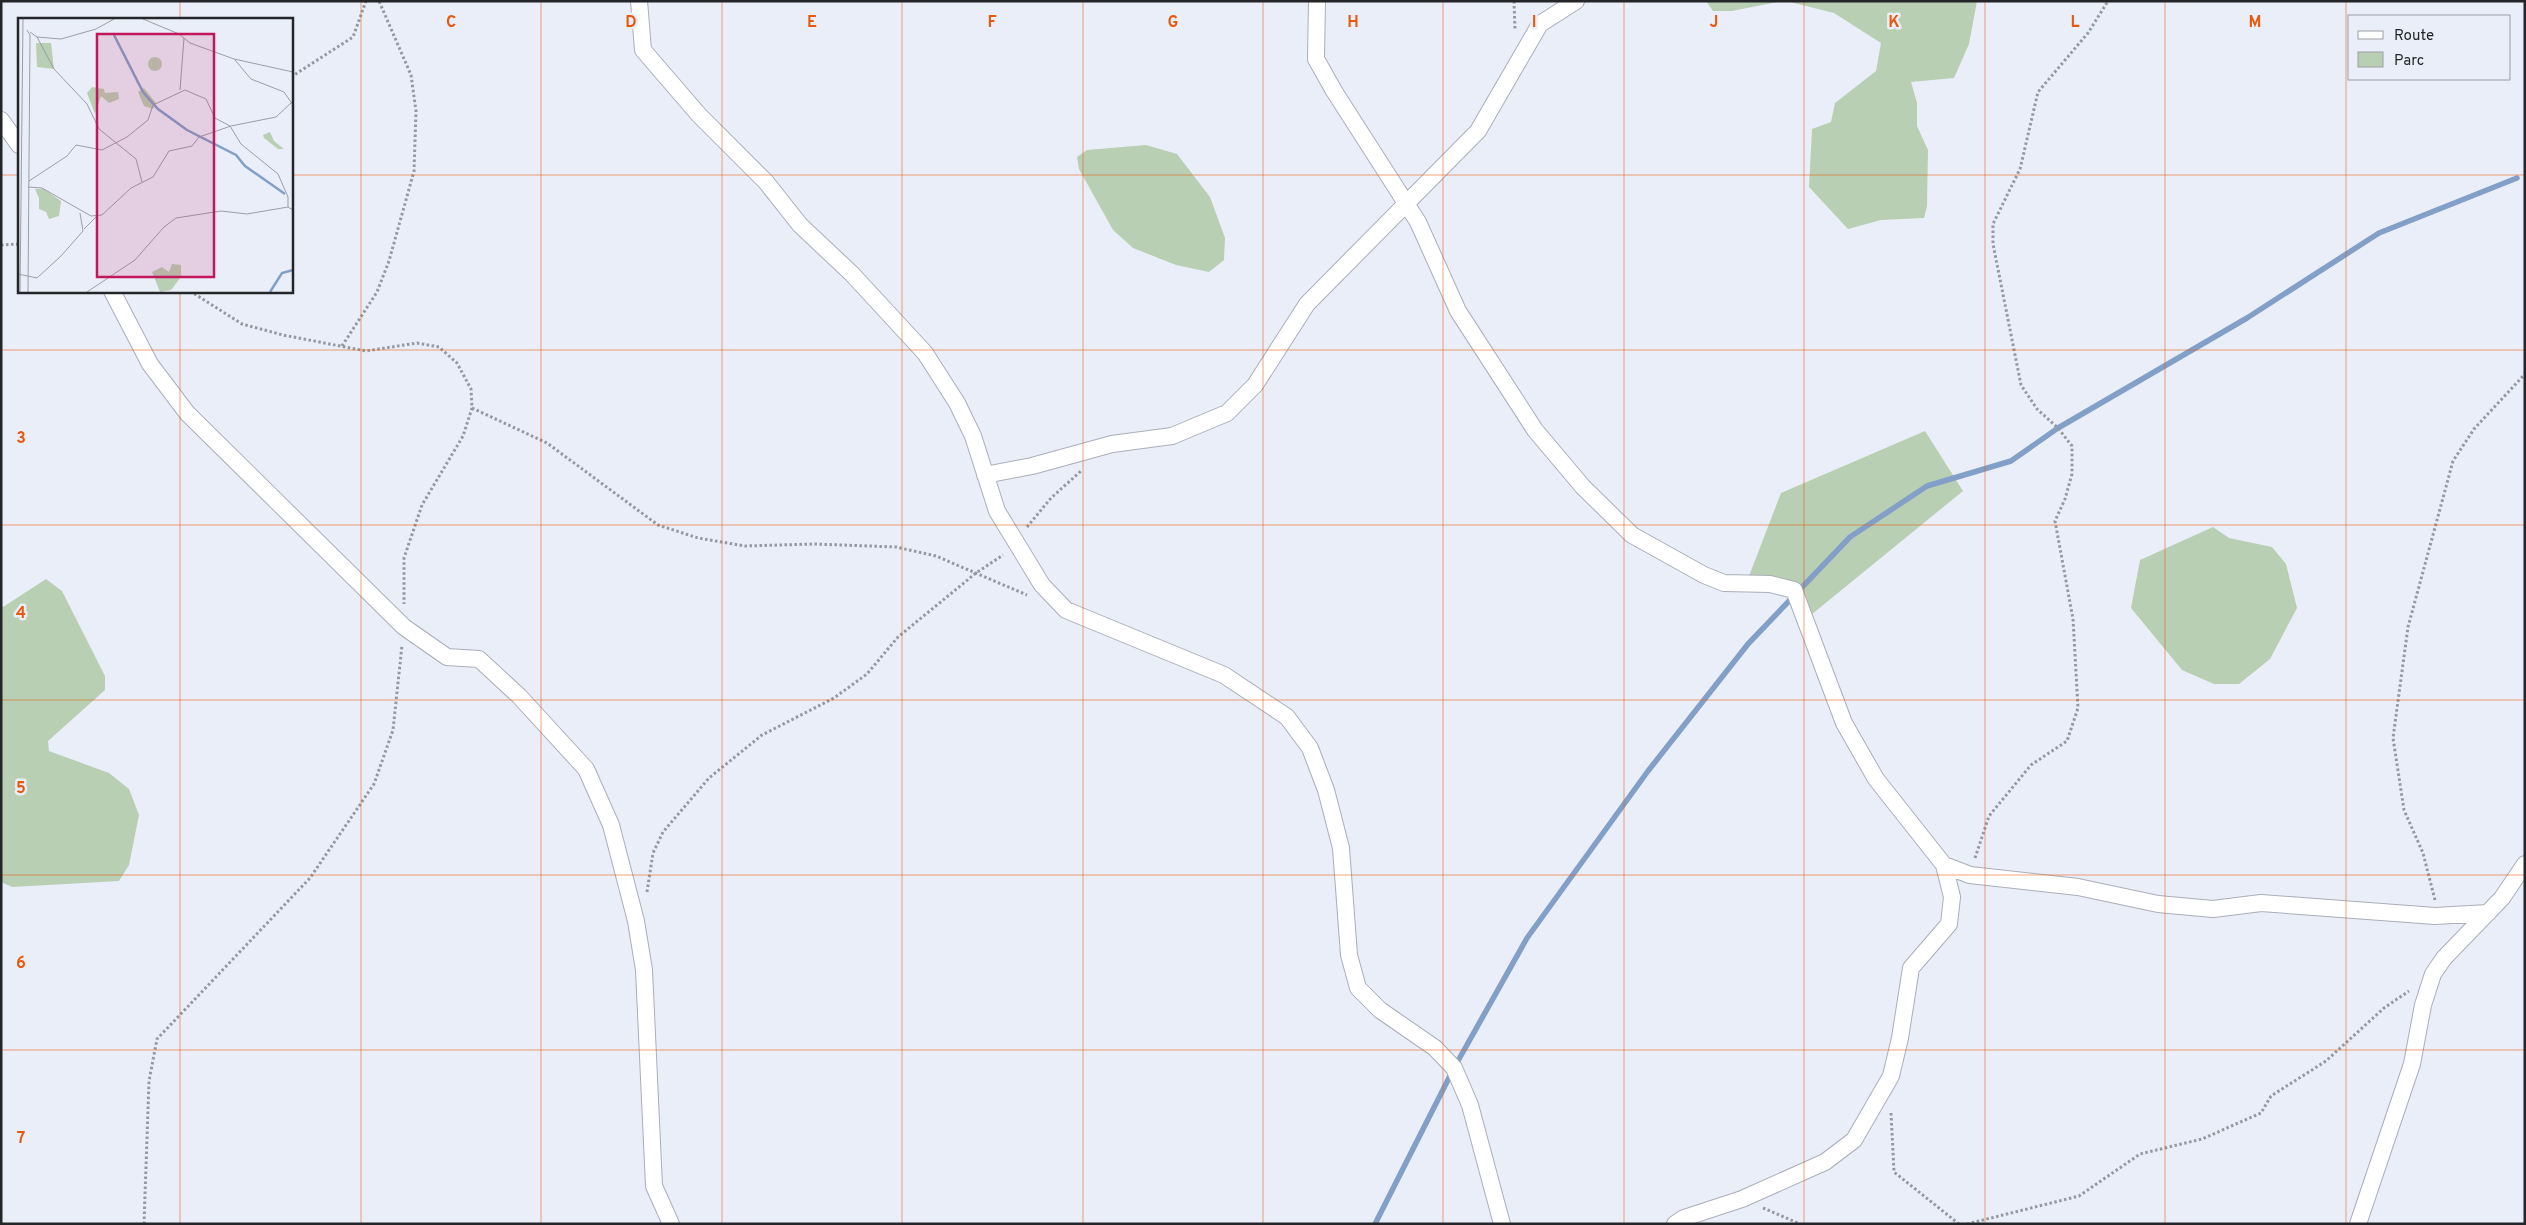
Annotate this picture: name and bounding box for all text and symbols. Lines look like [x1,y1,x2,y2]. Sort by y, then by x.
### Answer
text: C [446,13,456,33]
text: D [625,13,637,33]
text: E [807,13,817,33]
text: F [987,13,997,33]
text: G [1168,13,1178,33]
text: H [1347,13,1359,33]
text: I [1532,13,1536,33]
text: J [1710,13,1718,33]
text: K [1888,13,1900,33]
text: L [2070,13,2080,33]
text: M [2249,13,2261,33]
legend [2348,15,2511,80]
inset map [18,18,292,292]
text: Route [2394,27,2434,46]
text: Parc [2394,52,2424,71]
text: 3 [16,429,26,449]
text: 4 [16,604,26,624]
text: 5 [16,779,26,799]
text: 6 [16,954,26,974]
text: 7 [17,1129,25,1149]

